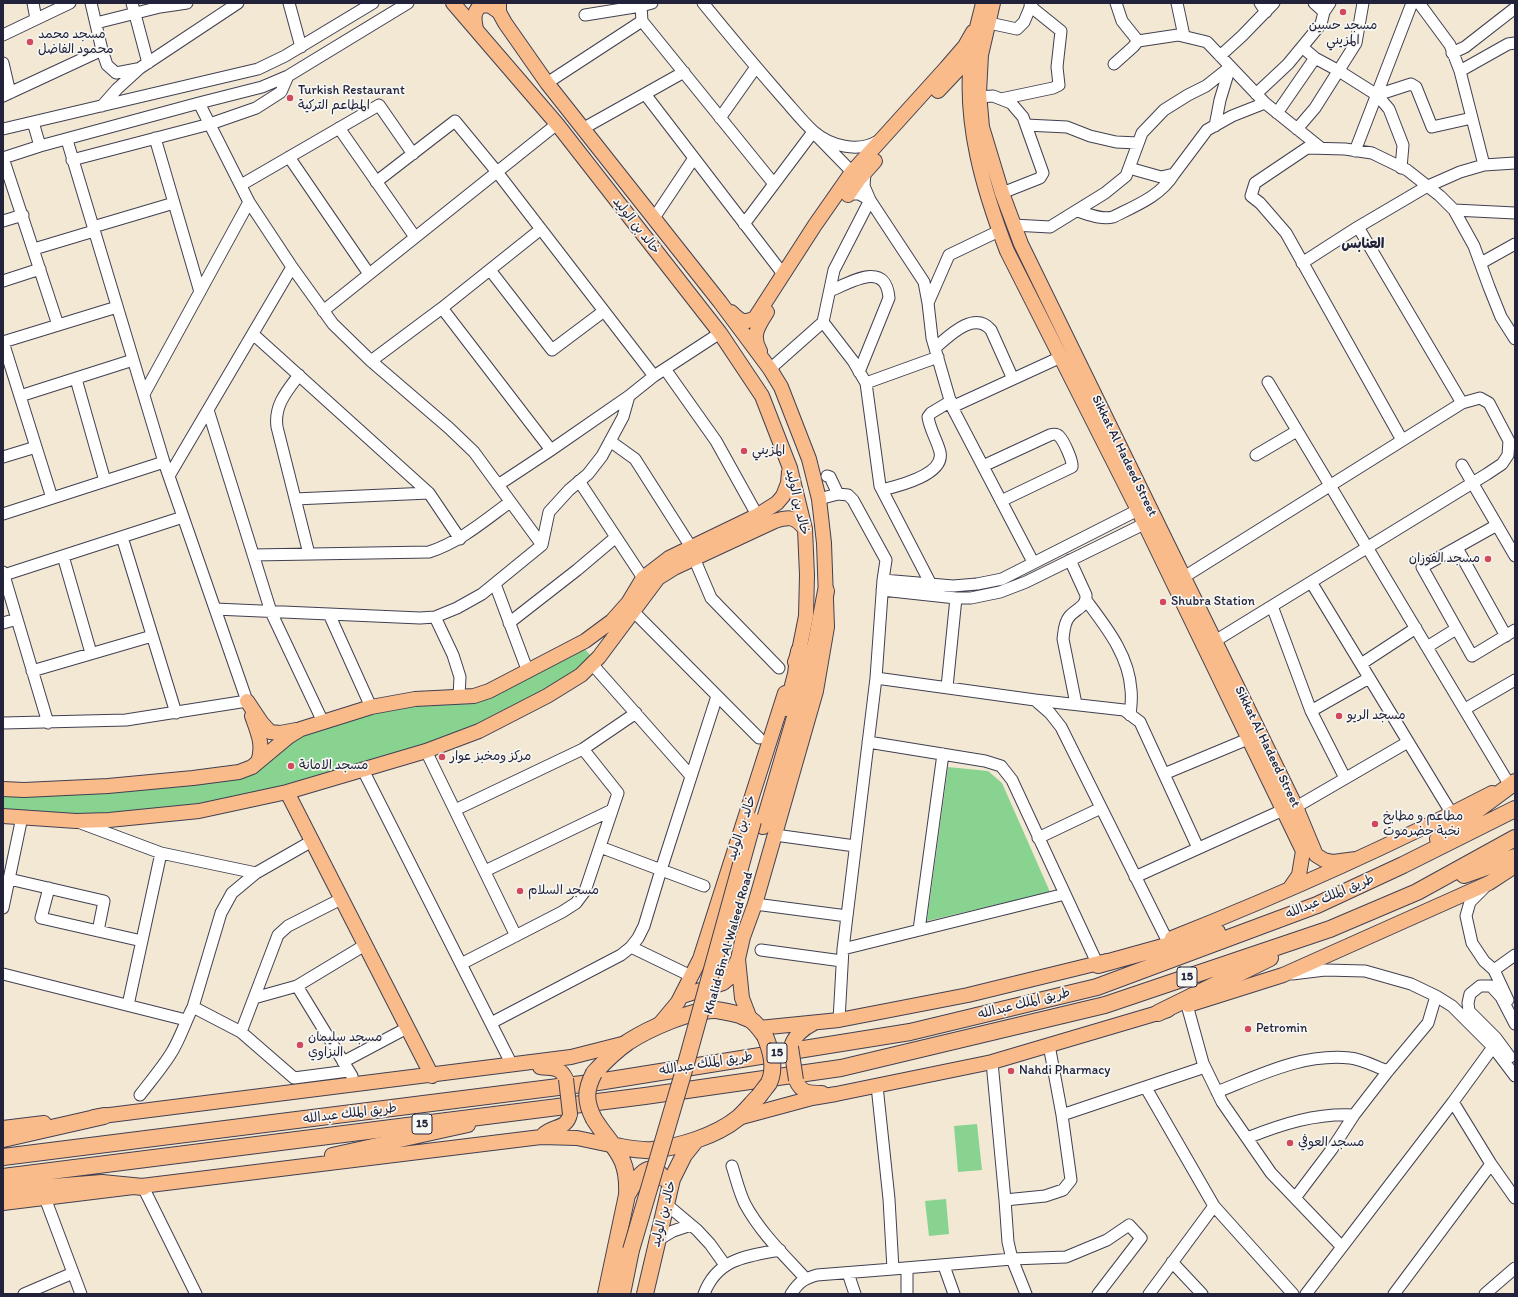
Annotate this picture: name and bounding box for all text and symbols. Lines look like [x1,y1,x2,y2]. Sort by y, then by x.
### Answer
marker: مسجد حسين المزيني [1338,7,1348,17]
place label: مسجد حسين المزيني [1309,18,1377,49]
place label: مسجد محمد محمود الفاضل [38,27,114,58]
marker: مسجد محمد محمود الفاضل [25,37,35,47]
place label: Turkish Restaurant المطاعم التركية [298,83,405,114]
marker: Turkish Restaurant المطاعم التركية [285,93,295,103]
street label: خالد بن الوليد [609,195,663,257]
district label: العنابس [1342,236,1384,252]
street label: Sikkat Al Hadeed Street [1088,393,1160,519]
place label: المزيني [752,443,785,459]
marker: المزيني [739,446,749,456]
street label: خالد بن الوليد [782,467,812,537]
place label: مسجد الفوزان [1409,551,1480,567]
marker: مسجد الفوزان [1483,554,1493,564]
place label: Shubra Station [1171,594,1255,610]
marker: Shubra Station [1158,597,1168,607]
street label: Sikkat Al Hadeed Street [1231,684,1303,810]
place label: مسجد الريو [1347,708,1406,724]
marker: مسجد الريو [1334,711,1344,721]
place label: مركز ومخبز عوار [450,749,531,765]
marker: مركز ومخبز عوار [437,752,447,762]
place label: مسجد الامانة [299,758,368,774]
marker: مسجد الامانة [286,761,296,771]
street label: خالد بن الوليد [724,793,760,863]
place label: مطاعم و مطابخ نخبة حضرموت [1383,809,1463,840]
marker: مطاعم و مطابخ نخبة حضرموت [1370,819,1380,829]
street label: Khalid Bin Al Waleed Road [701,870,757,1016]
street label: طريق الملك عبدالله [1283,871,1377,923]
place label: مسجد السلام [528,883,599,899]
marker: مسجد السلام [515,886,525,896]
road number: 15 [1177,967,1197,987]
street label: طريق الملك عبدالله [976,985,1072,1023]
place label: Petromin [1256,1021,1307,1037]
marker: Petromin [1243,1024,1253,1034]
place label: مسجد سليمان النزاوي [308,1030,382,1061]
marker: مسجد سليمان النزاوي [295,1040,305,1050]
road number: 15 [767,1043,787,1063]
street label: طريق الملك عبدالله [658,1049,754,1079]
place label: Nahdi Pharmacy [1019,1063,1110,1079]
marker: Nahdi Pharmacy [1006,1066,1016,1076]
street label: طريق الملك عبدالله [302,1100,398,1128]
road number: 15 [412,1114,432,1134]
place label: مسجد العوفي [1298,1135,1364,1151]
marker: مسجد العوفي [1285,1138,1295,1148]
street label: خالد بن الوليد [648,1179,680,1249]

